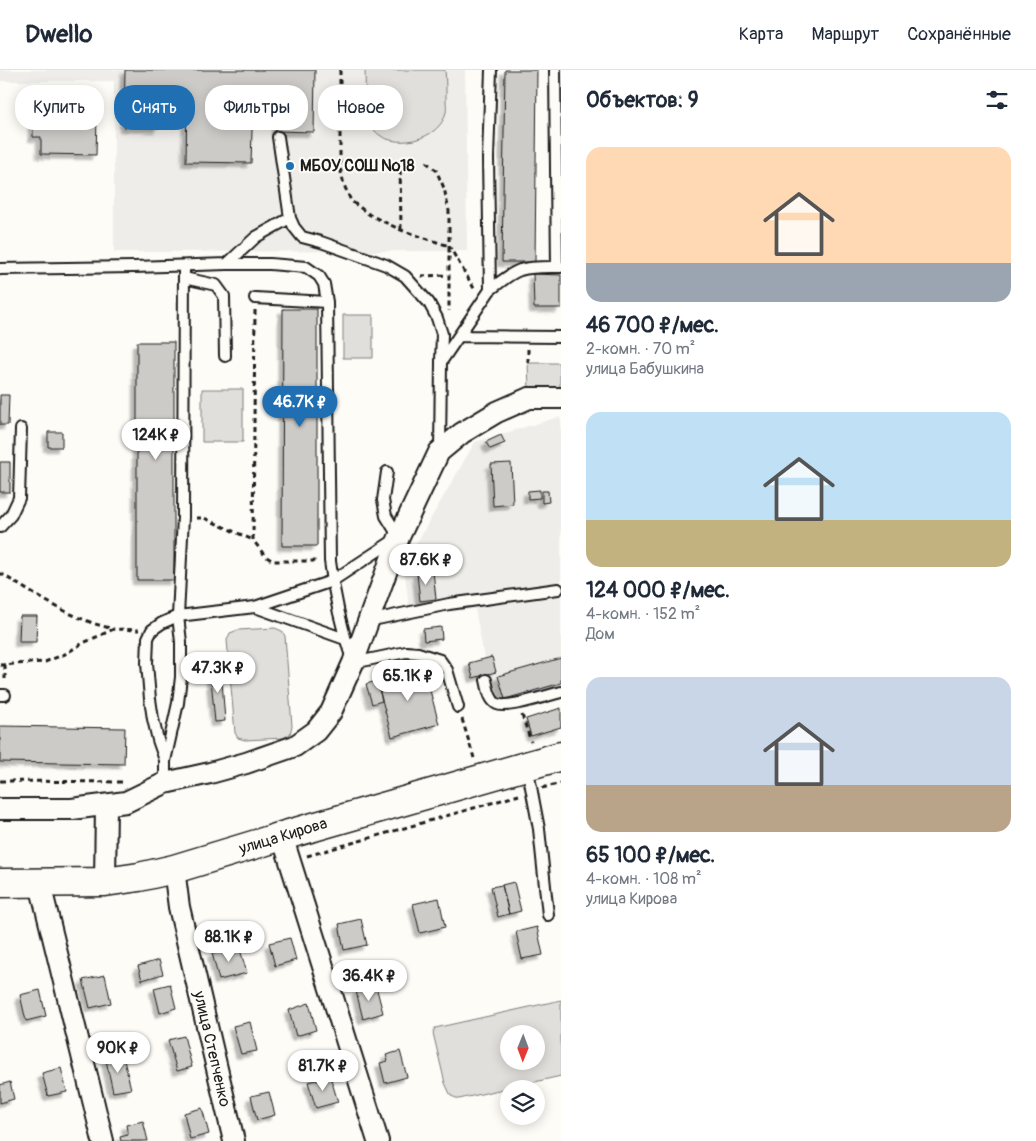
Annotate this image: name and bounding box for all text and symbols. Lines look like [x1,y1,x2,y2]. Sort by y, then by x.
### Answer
text: Dwello [25,20,92,49]
text: Карта [739,23,783,46]
text: Маршрут [811,23,879,46]
text: Сохранённые [907,23,1011,46]
chip: Купить [15,85,104,130]
chip: Снять [114,85,195,130]
chip: Фильтры [205,85,308,130]
chip: Новое [318,85,403,130]
icon: filters [983,86,1011,114]
text: Объектов: 9 [586,87,699,114]
place label: МБОУ СОШ №18 [300,156,415,176]
marker: МБОУ СОШ №18 [284,160,296,172]
icon: home [754,179,844,269]
text: 46 700 ₽/мес. [586,312,719,339]
text: 2-комн. · 70 m² [586,339,695,359]
text: улица Бабушкина [586,359,704,379]
pin: 46.7K ₽ [254,386,346,428]
text: 46.7K ₽ [273,392,327,412]
pin: 124K ₽ [115,418,197,461]
text: 124K ₽ [132,425,180,445]
icon: home [754,444,844,534]
pin: 87.6K ₽ [380,544,472,586]
text: 87.6K ₽ [400,550,452,570]
text: 124 000 ₽/мес. [586,577,730,604]
text: 4-комн. · 152 m² [586,604,700,624]
text: Дом [586,624,615,644]
pin: 47.3K ₽ [172,652,264,694]
text: 47.3K ₽ [192,658,244,678]
pin: 65.1K ₽ [362,660,454,702]
text: 65.1K ₽ [383,666,433,686]
icon: home [754,709,844,799]
street label: улица Кирова [236,813,329,859]
text: 65 100 ₽/мес. [586,842,715,869]
text: 4-комн. · 108 m² [586,869,702,889]
text: улица Кирова [586,889,677,909]
pin: 88.1K ₽ [183,920,275,963]
text: 88.1K ₽ [205,927,253,947]
pin: 36.4K ₽ [323,960,415,1002]
text: 36.4K ₽ [342,966,396,986]
street label: улица Степченко [189,988,235,1109]
north arrow [500,1025,545,1070]
map controls [500,1025,545,1125]
pin: 90K ₽ [83,1032,153,1074]
text: 90K ₽ [97,1038,139,1058]
pin: 81.7K ₽ [277,1050,369,1092]
text: 81.7K ₽ [298,1056,348,1076]
button: layers [500,1080,545,1125]

